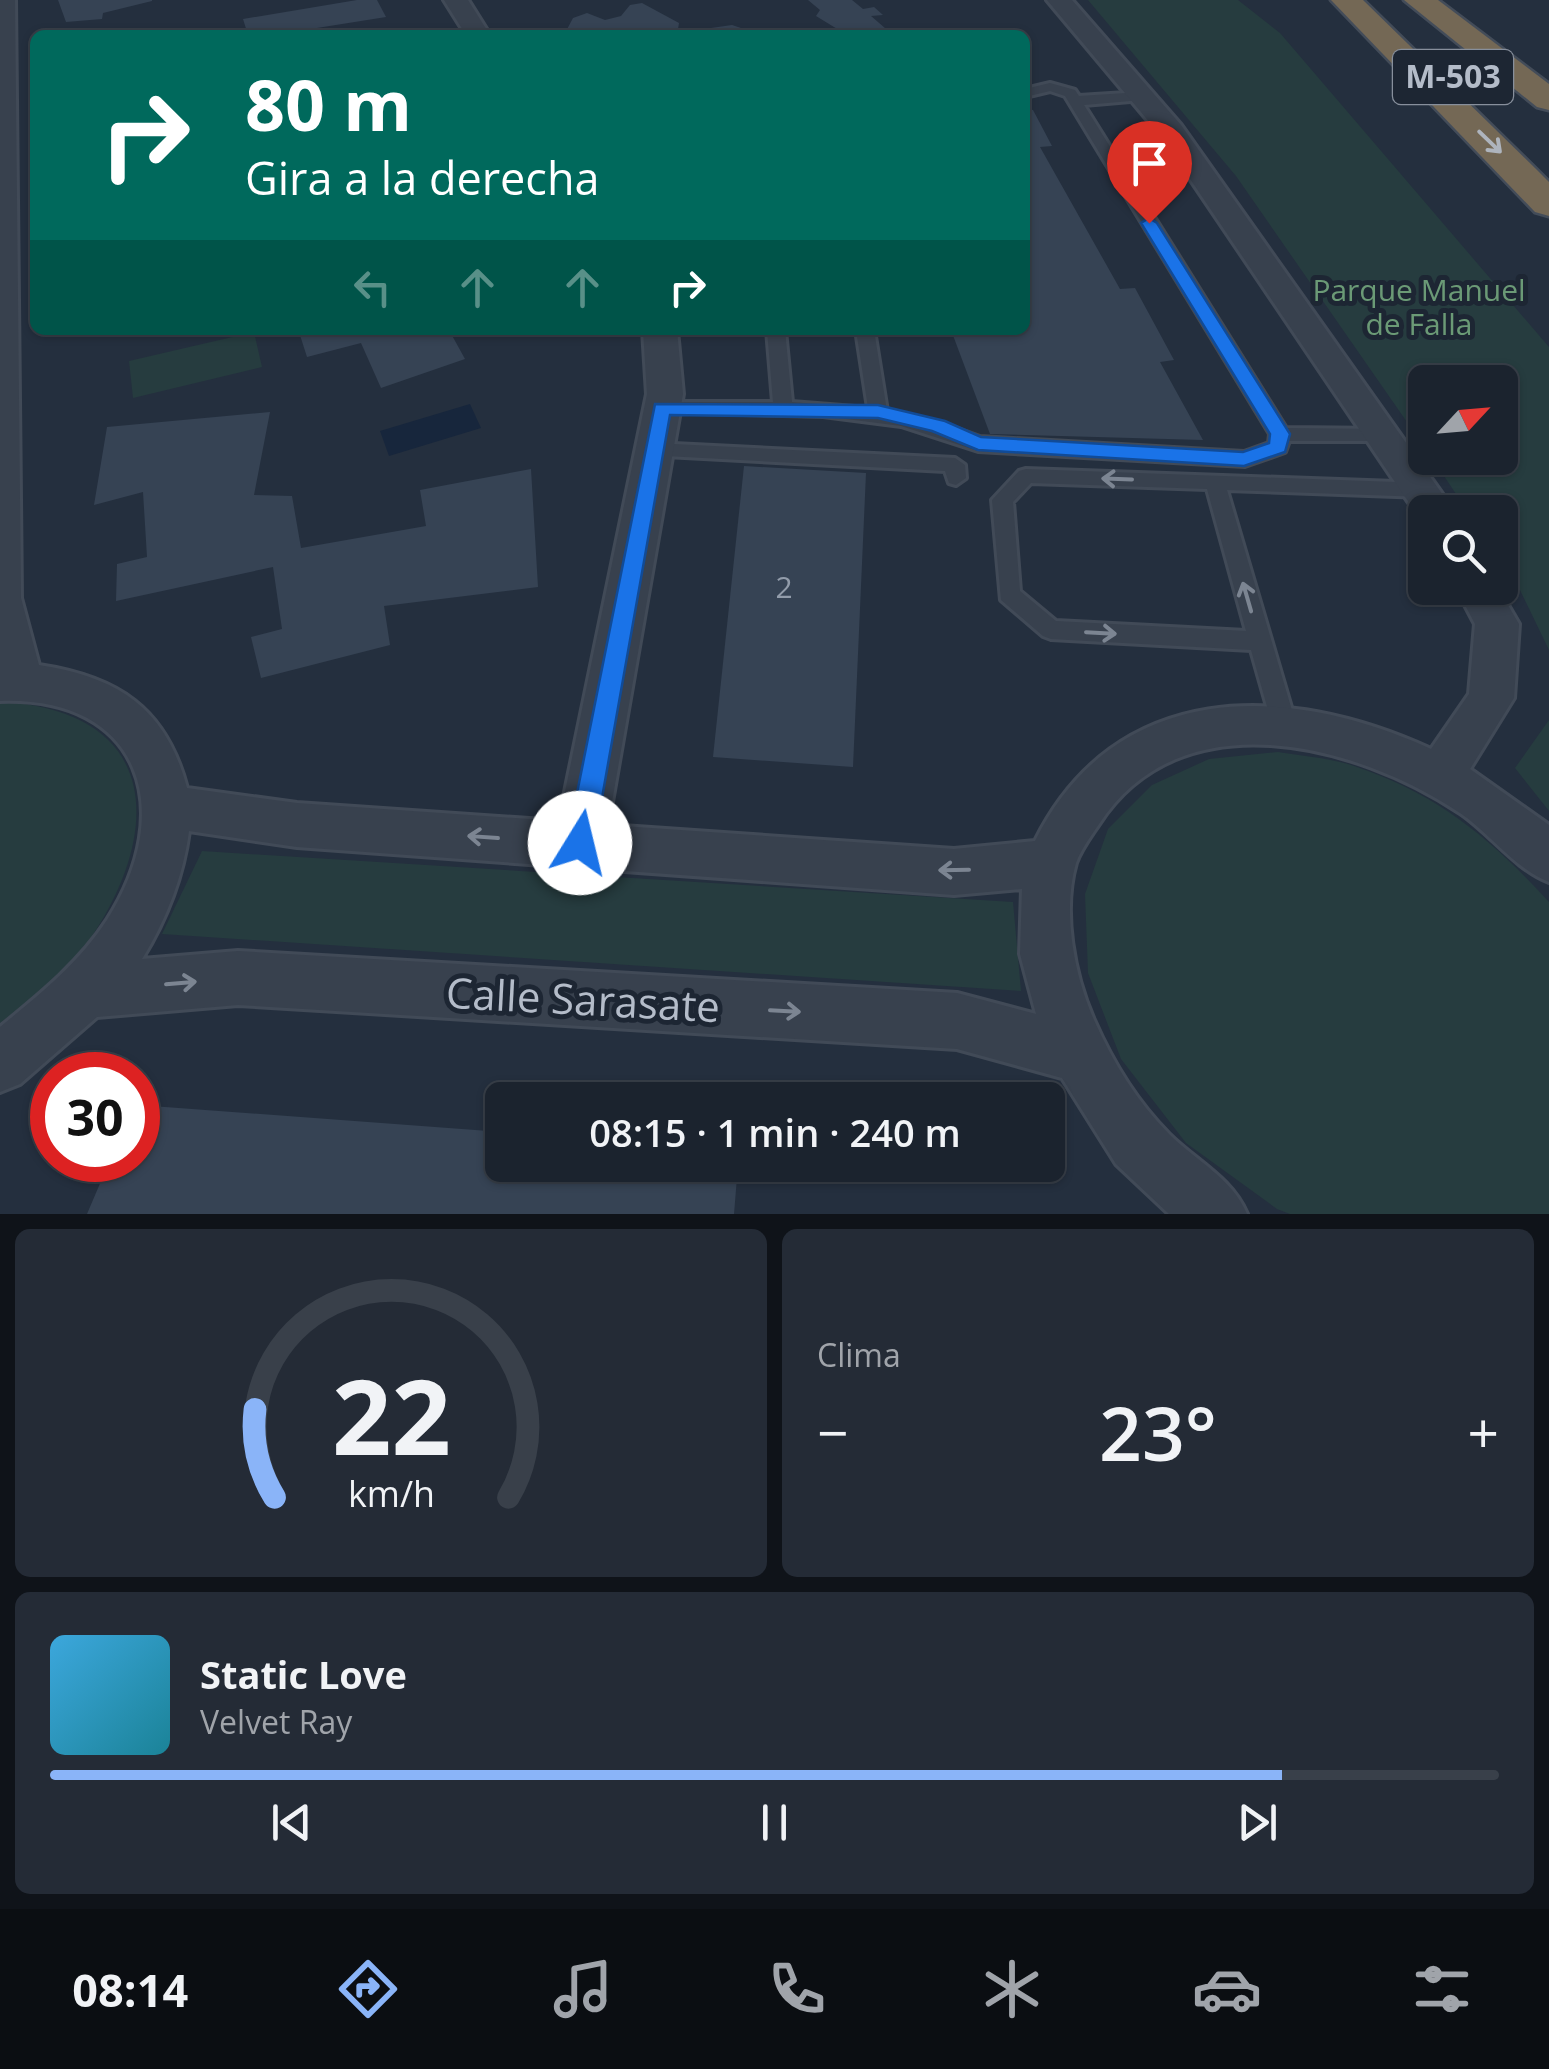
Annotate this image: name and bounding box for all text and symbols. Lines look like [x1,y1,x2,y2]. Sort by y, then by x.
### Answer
road number: M-503 [1393,50,1513,104]
text: 80 m [245,56,412,152]
icon: right [80,70,210,200]
pin [1107,121,1192,224]
one-way arrow [1478,129,1502,153]
icon: arrive [1122,136,1177,191]
text: Gira a la derecha [245,147,600,208]
icon: left [345,260,400,315]
icon: ahead [450,260,505,315]
icon: ahead [555,260,610,315]
icon: right [660,260,715,315]
park label: Parque Manuel de Falla [1312,269,1526,344]
north arrow [1408,365,1518,475]
map controls [1408,365,1518,605]
one-way arrow [1102,469,1134,488]
button: search [1408,495,1518,605]
house number: 2 [775,566,793,607]
one-way arrow [1237,582,1255,613]
one-way arrow [1084,624,1116,643]
position arrow [528,791,632,895]
one-way arrow [467,827,499,846]
one-way arrow [939,860,972,880]
street label: Calle Sarasate [445,963,722,1034]
one-way arrow [165,973,197,992]
one-way arrow [769,1002,801,1021]
speed limit sign: 30 [30,1052,160,1182]
text: 08:15 · 1 min · 240 m [589,1106,961,1158]
text: Clima [817,1333,901,1376]
text: 22 [332,1344,450,1485]
text: 23° [1099,1381,1217,1483]
text: − [817,1394,848,1469]
text: + [1468,1394,1499,1469]
text: km/h [348,1469,434,1517]
text: Static Love [200,1648,407,1700]
text: Velvet Ray [200,1700,352,1743]
icon: previous [264,1795,319,1850]
icon: pause [747,1795,802,1850]
icon: next [1230,1795,1285,1850]
icon: directions [333,1954,403,2024]
icon: music [548,1954,618,2024]
icon: phone [762,1954,832,2024]
icon: climate [977,1954,1047,2024]
icon: car [1192,1954,1262,2024]
icon: filters [1407,1954,1477,2024]
text: 08:14 [72,1959,188,2020]

